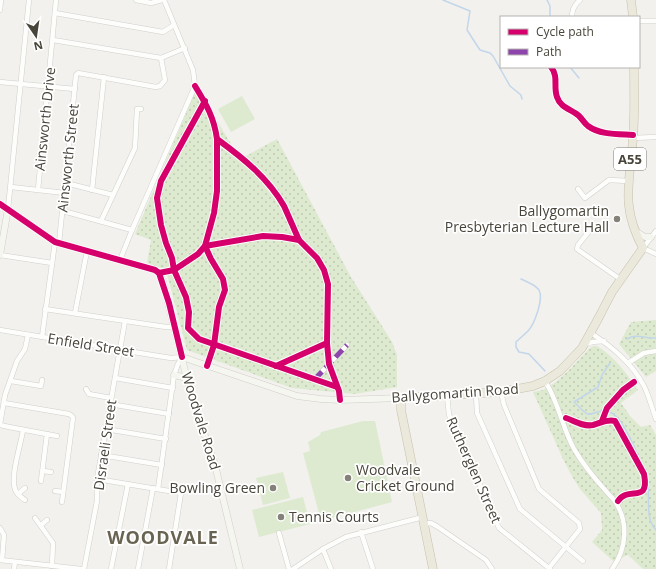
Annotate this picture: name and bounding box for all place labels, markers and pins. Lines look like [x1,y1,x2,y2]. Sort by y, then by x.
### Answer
place label: Ballygomartin Presbyterian Lecture Hall [445,201,609,236]
marker: Ballygomartin Presbyterian Lecture Hall [612,214,622,224]
place label: Woodvale Cricket Ground [356,460,455,495]
marker: Woodvale Cricket Ground [343,473,353,483]
place label: Bowling Green [170,478,265,497]
marker: Bowling Green [268,483,278,493]
place label: Tennis Courts [289,507,379,526]
marker: Tennis Courts [276,512,286,522]

